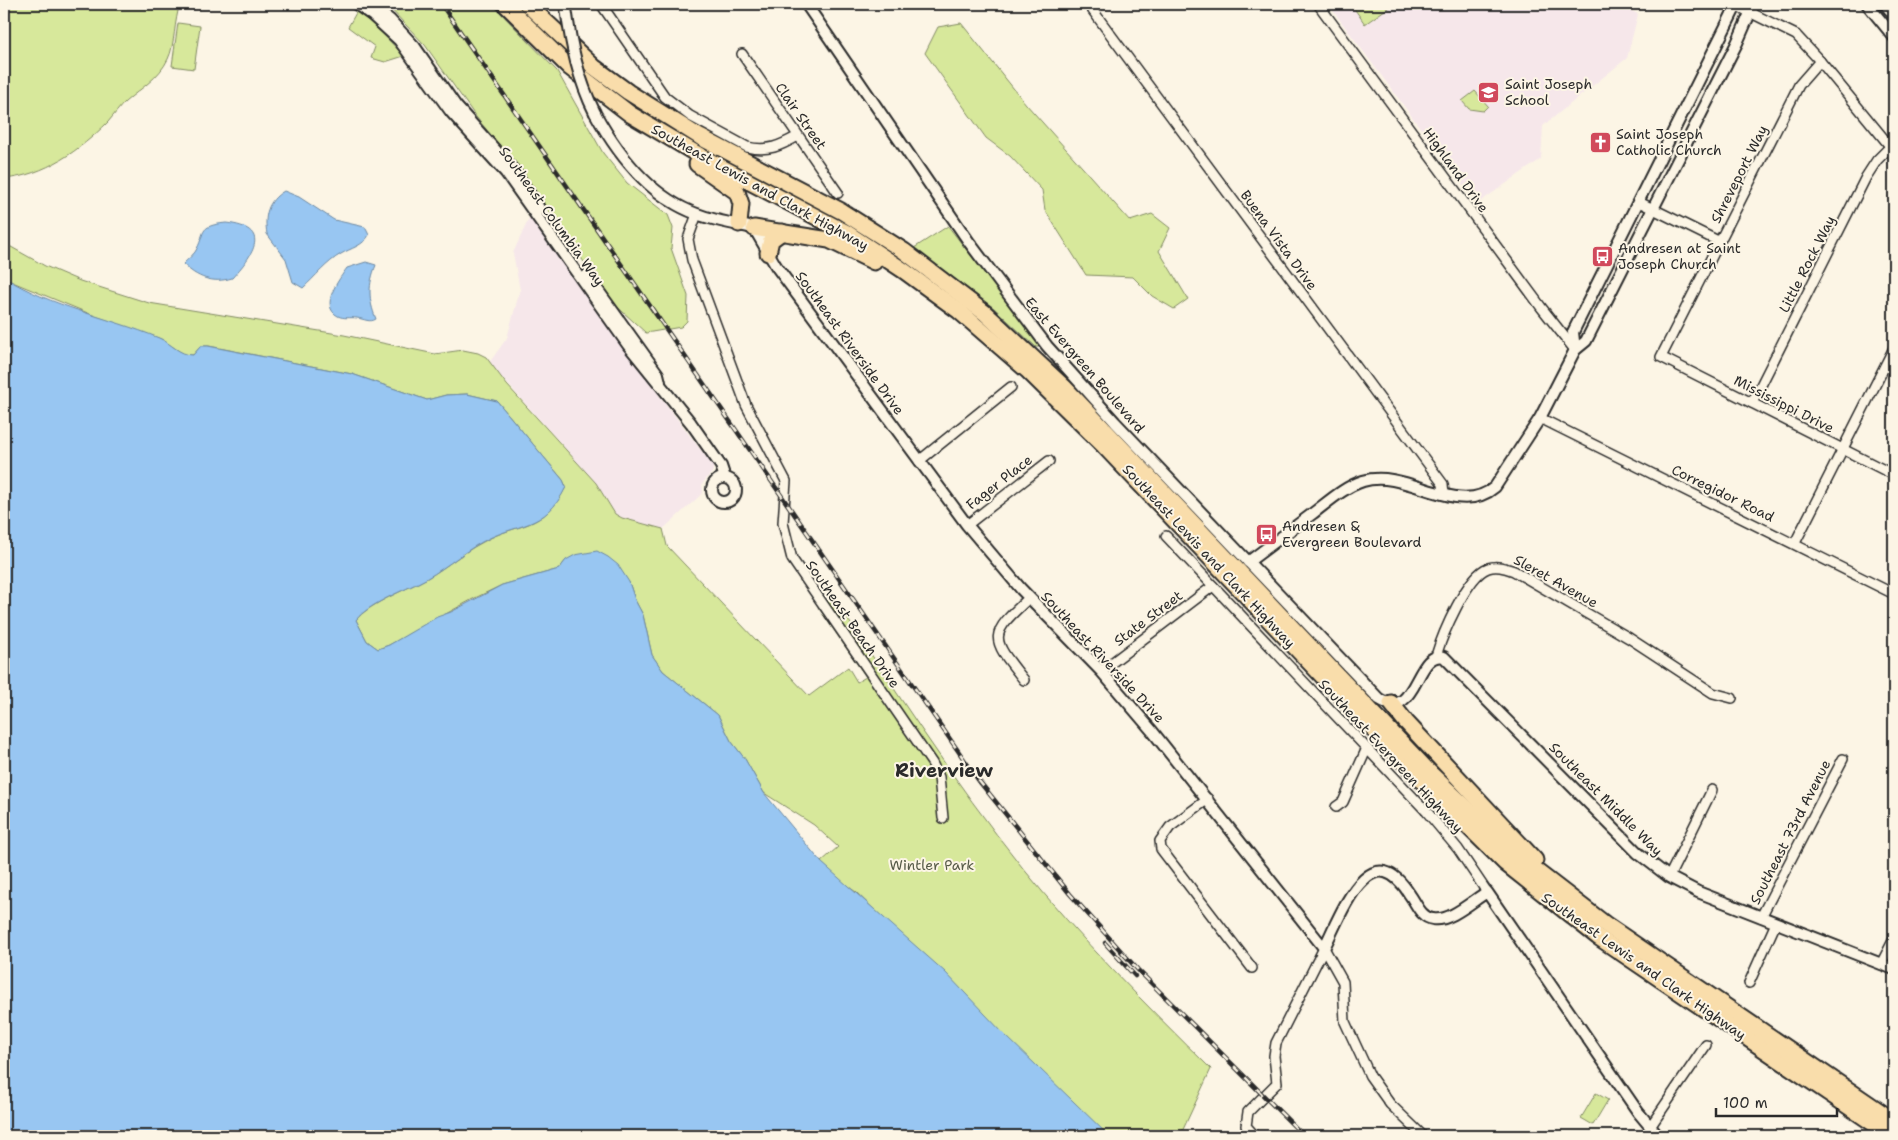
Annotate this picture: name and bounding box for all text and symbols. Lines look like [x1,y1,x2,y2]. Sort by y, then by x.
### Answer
place label: Saint Joseph School [1505,75,1592,109]
street label: Clair Street [771,79,831,153]
school or university icon: Saint Joseph School [1477,80,1501,104]
street label: Southeast Lewis and Clark Highway [648,120,872,254]
street label: Shreveport Way [1707,122,1771,226]
street label: Highland Drive [1419,124,1493,216]
place label: Saint Joseph Catholic Church [1616,125,1722,159]
church icon: Saint Joseph Catholic Church [1588,130,1612,154]
street label: Southeast Columbia Way [495,143,609,289]
street label: Buena Vista Drive [1237,186,1321,294]
street label: Little Rock Way [1775,212,1839,316]
place label: Andresen at Saint Joseph Church [1618,239,1741,273]
bus stop icon: Andresen at Saint Joseph Church [1590,244,1614,268]
street label: Southeast Riverside Drive [792,268,908,418]
street label: East Evergreen Boulevard [1021,293,1149,437]
street label: Mississippi Drive [1731,371,1837,437]
street label: Fager Place [962,451,1036,513]
street label: Southeast Lewis and Clark Highway [1119,460,1299,652]
street label: Corregidor Road [1669,460,1777,526]
place label: Andresen & Evergreen Boulevard [1282,517,1421,551]
bus stop icon: Andresen & Evergreen Boulevard [1254,522,1278,546]
street label: Sleret Avenue [1511,550,1601,612]
street label: Southeast Beach Drive [802,557,904,691]
street label: State Street [1110,586,1186,650]
street label: Southeast Riverside Drive [1037,588,1169,727]
street label: Southeast Evergreen Highway [1315,675,1467,837]
street label: Southeast Middle Way [1545,738,1667,860]
street label: Southeast 73rd Avenue [1746,757,1834,907]
district label: Riverview [895,758,994,783]
park label: Wintler Park [890,856,974,874]
street label: Southeast Lewis and Clark Highway [1538,888,1750,1044]
scale bar [1716,1085,1837,1117]
text: 100 m [1723,1093,1768,1113]

